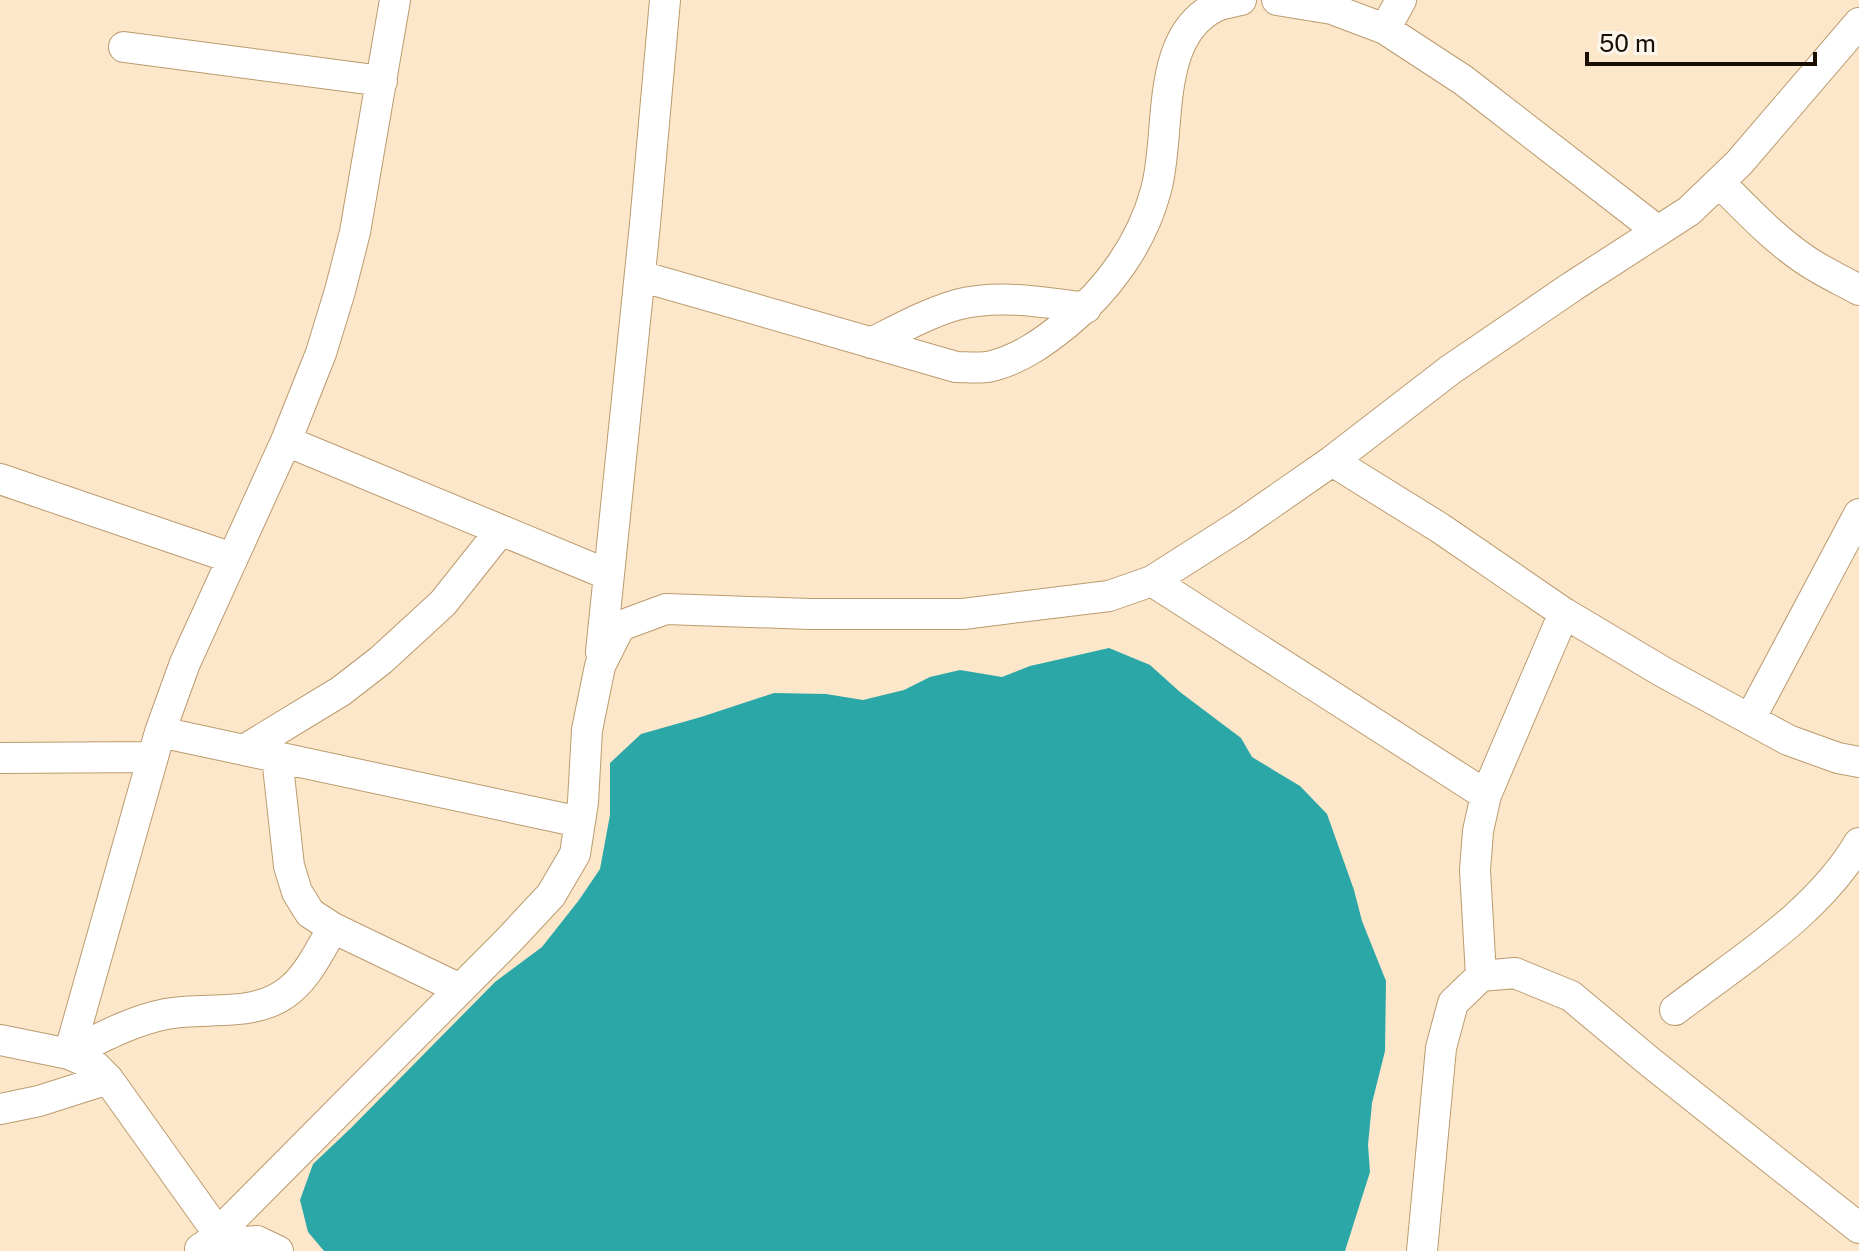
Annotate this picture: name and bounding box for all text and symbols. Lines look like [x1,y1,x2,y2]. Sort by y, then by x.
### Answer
scale bar [1587,16,1815,66]
text: 50 m [1599,29,1656,57]

